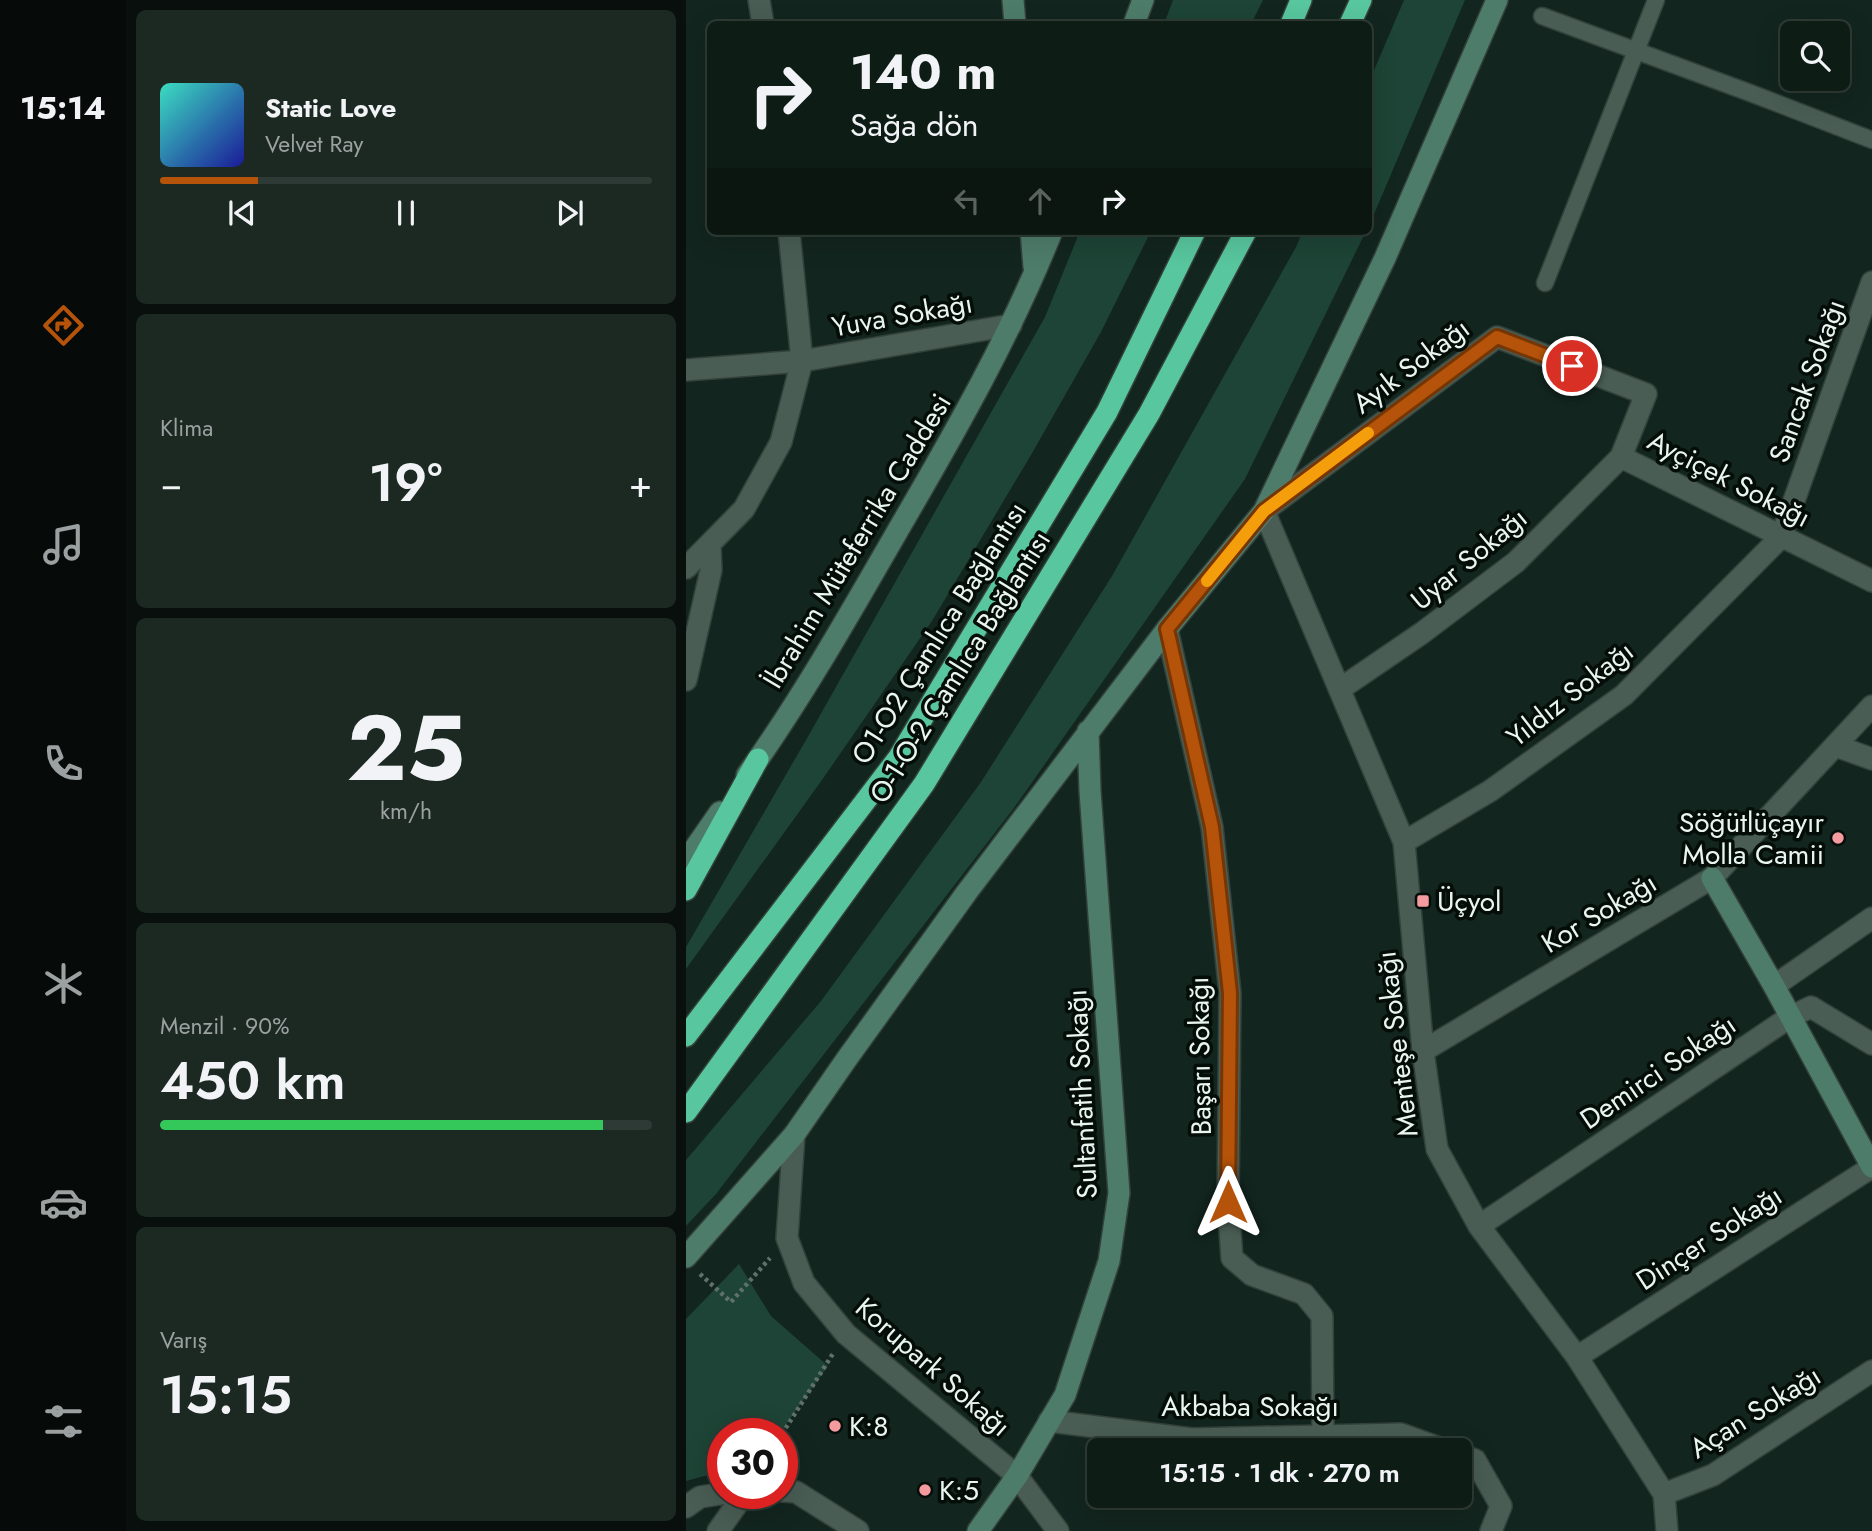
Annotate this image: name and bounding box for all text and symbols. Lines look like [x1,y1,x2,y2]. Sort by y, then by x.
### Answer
map controls [1780,21,1850,91]
button: search [1780,21,1850,91]
text: 140 m [850,37,996,107]
icon: right [735,49,826,140]
text: 15:14 [20,85,106,131]
text: Static Love [265,89,397,127]
text: Sağa dön [850,102,979,148]
text: Velvet Ray [265,127,363,161]
icon: left [948,182,986,220]
icon: ahead [1021,182,1059,220]
icon: right [1094,182,1132,220]
icon: previous [223,194,261,232]
icon: pause [387,194,425,232]
icon: next [551,194,589,232]
street label: Yuva Sokağı [829,282,975,348]
street label: Sancak Sokağı [1759,294,1855,468]
icon: directions [39,301,88,350]
street label: Ayık Sokağı [1344,308,1478,424]
pin [1542,336,1602,396]
icon: arrive [1553,347,1591,385]
street label: İbrahim Müteferrika Caddesi [753,386,961,696]
text: Klima [160,411,213,445]
street label: Ayçiçek Sokağı [1640,420,1818,538]
text: 19° [369,445,443,521]
text: − [160,456,182,511]
text: + [629,456,652,511]
street label: O1-O2 Çamlıca Bağlantısı [841,494,1037,772]
street label: Uyar Sokağı [1402,498,1536,620]
icon: music [39,520,88,569]
street label: O-1-O-2 Çamlıca Bağlantısı [859,523,1061,811]
street label: Yıldız Sokağı [1498,631,1642,757]
text: 25 [347,683,465,814]
icon: phone [39,739,88,788]
text: km/h [380,794,432,828]
place label: Söğütlüçayır Molla Camii [1679,802,1824,875]
marker: Söğütlüçayır Molla Camii [1830,830,1846,846]
street label: Kor Sokağı [1534,862,1664,964]
place label: Üçyol [1437,881,1502,922]
marker: Üçyol [1415,893,1431,909]
street label: Menteşe Sokağı [1365,949,1429,1139]
icon: climate [39,959,88,1008]
street label: Başarı Sokağı [1178,976,1222,1136]
street label: Sultanfatih Sokağı [1056,988,1108,1200]
street label: Demirci Sokağı [1572,1005,1744,1139]
text: Menzil · 90% [160,1009,289,1043]
text: 450 km [160,1043,345,1119]
position arrow [1191,1165,1265,1239]
street label: Dinçer Sokağı [1628,1175,1790,1301]
icon: car [39,1178,88,1227]
street label: Korupark Sokağı [846,1288,1020,1446]
text: Varış [160,1323,207,1357]
street label: Açan Sokağı [1681,1355,1829,1469]
text: 15:15 [160,1357,292,1433]
street label: Akbaba Sokağı [1161,1386,1339,1427]
icon: filters [39,1397,88,1446]
place label: K:8 [849,1406,889,1447]
speed limit sign: 30 [707,1418,798,1509]
marker: K:8 [827,1418,843,1434]
text: 15:15 · 1 dk · 270 m [1159,1454,1400,1492]
place label: K:5 [939,1470,979,1511]
marker: K:5 [917,1482,933,1498]

